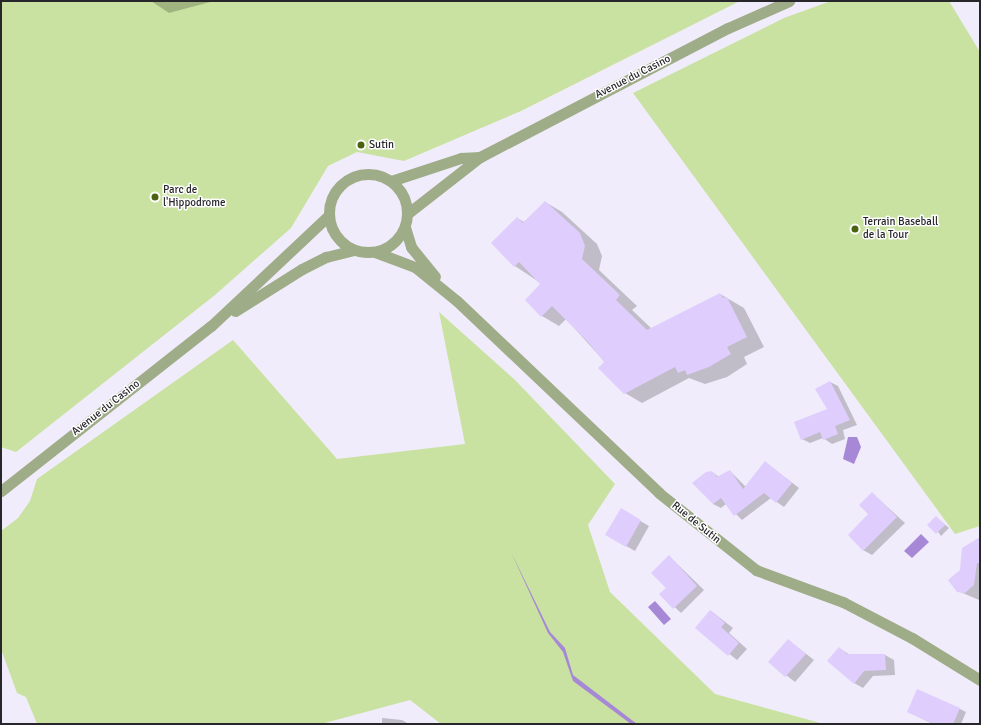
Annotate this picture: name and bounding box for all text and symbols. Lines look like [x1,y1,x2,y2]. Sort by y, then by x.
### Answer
street label: Avenue du Casino [593,52,673,102]
place label: Sutin [369,138,394,152]
marker: Sutin [356,140,366,150]
place label: Parc de l'Hippodrome [163,184,226,210]
marker: Parc de l'Hippodrome [150,192,160,202]
place label: Terrain Baseball de la Tour [863,216,938,242]
marker: Terrain Baseball de la Tour [850,224,860,234]
street label: Avenue du Casino [69,377,143,439]
street label: Rue de Sutin [669,499,723,547]

